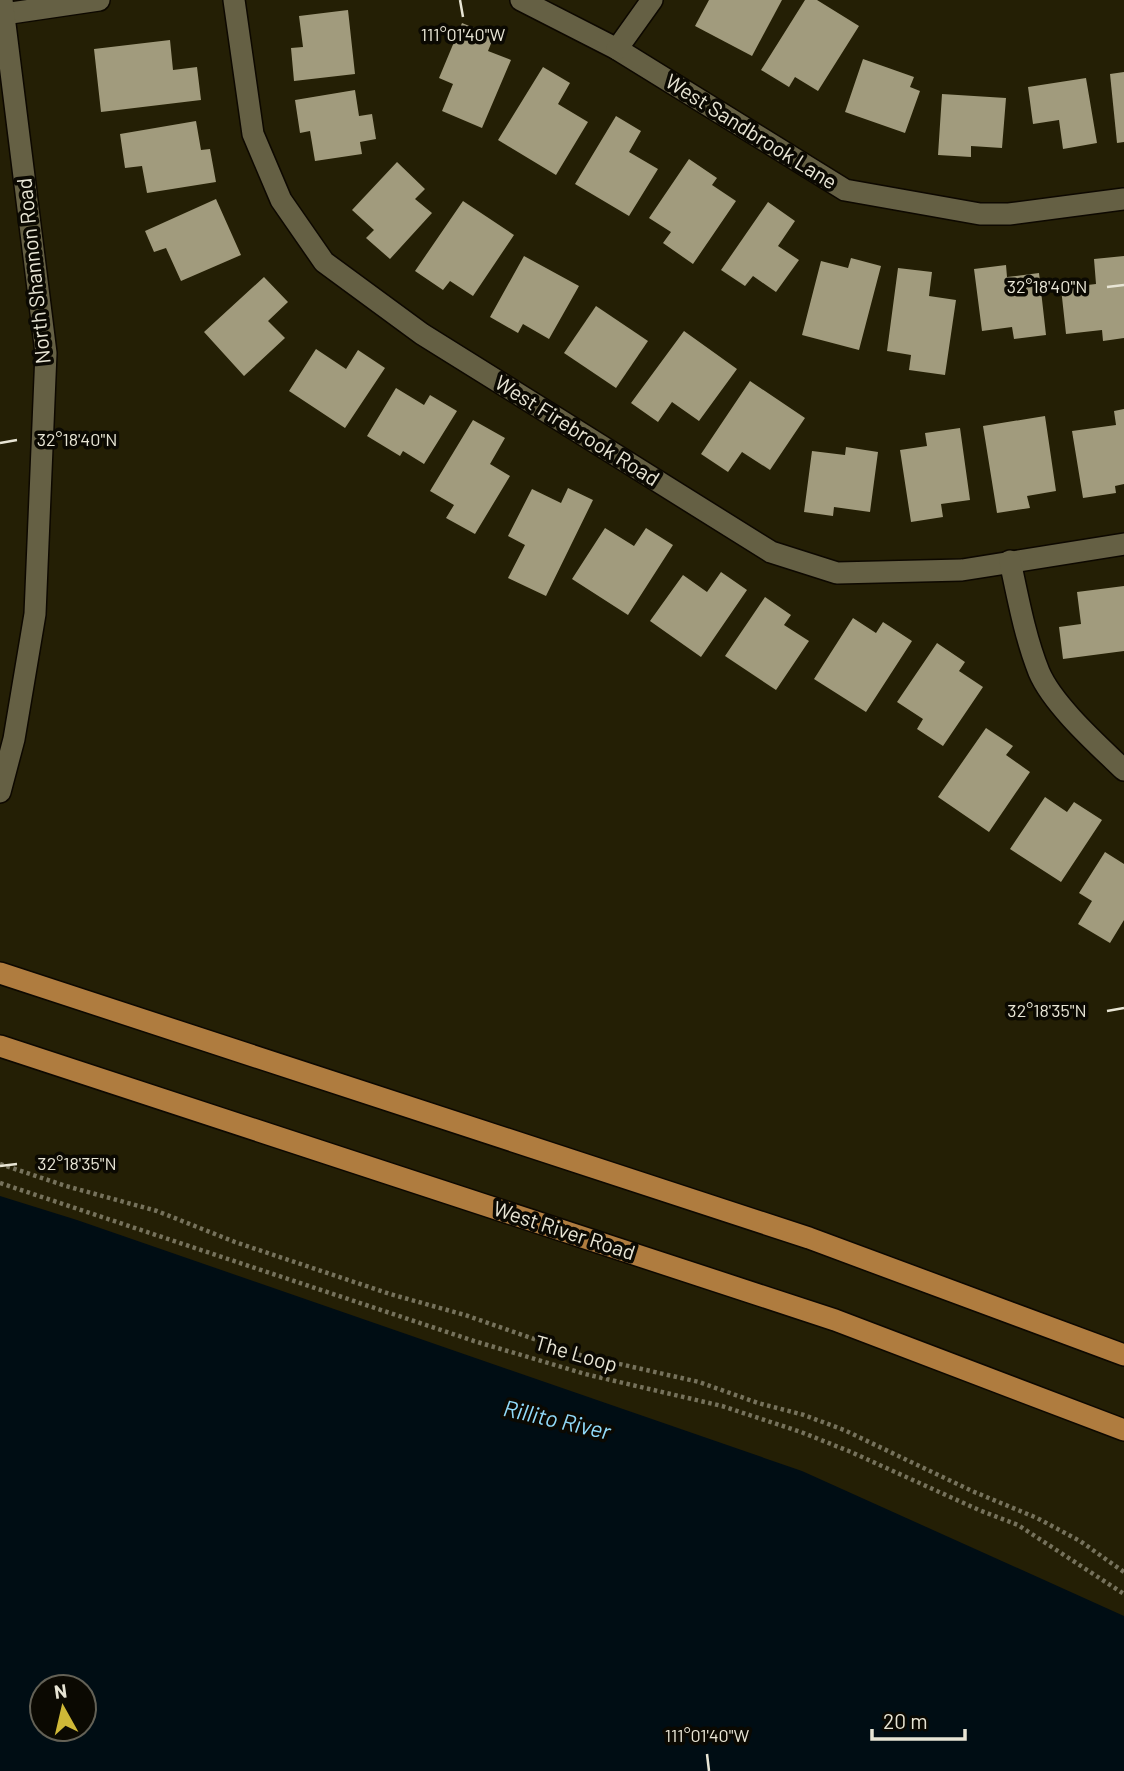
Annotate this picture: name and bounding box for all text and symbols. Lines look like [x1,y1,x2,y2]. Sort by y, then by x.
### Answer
text: 111°01'40"W [421,23,506,45]
street label: West Sandbrook Lane [661,68,842,194]
street label: North Shannon Road [10,177,55,365]
text: 32°18'40"N [1007,275,1087,297]
street label: West Firebrook Road [491,369,665,491]
text: 32°18'40"N [37,428,117,450]
text: 32°18'35"N [1007,999,1087,1021]
text: 32°18'35"N [37,1152,117,1174]
street label: West River Road [490,1195,639,1264]
street label: The Loop [532,1329,621,1376]
water label: Rillito River [501,1393,614,1445]
north arrow [28,1673,98,1743]
text: N [53,1678,68,1703]
scale bar [872,1698,965,1742]
text: 20 m [883,1708,928,1733]
text: 111°01'40"W [665,1724,750,1746]

